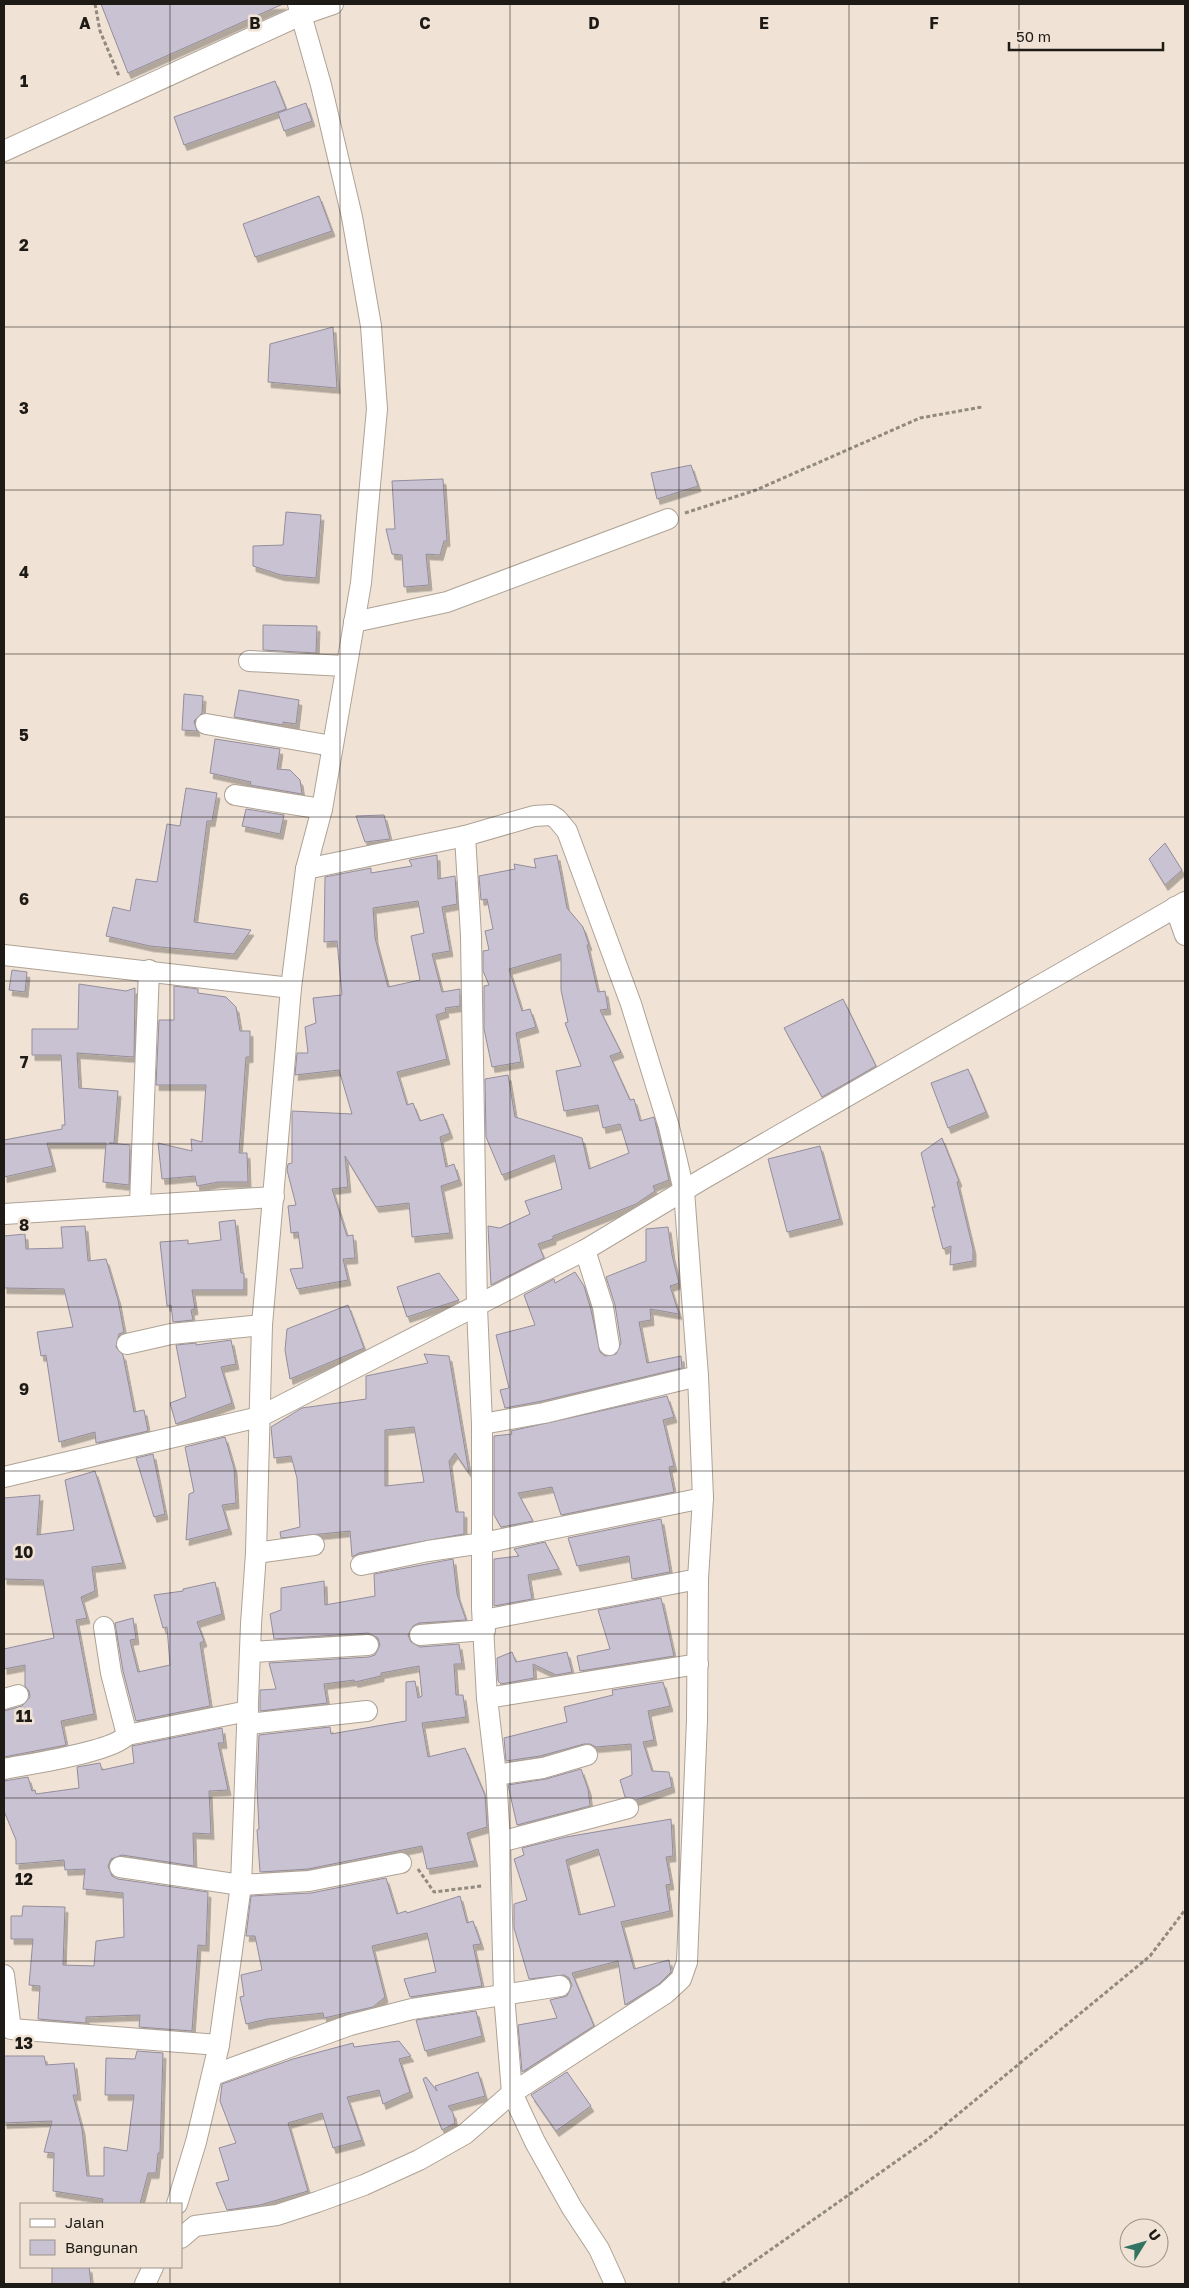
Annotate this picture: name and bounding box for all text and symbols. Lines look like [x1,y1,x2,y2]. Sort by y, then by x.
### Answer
text: A [79,13,91,33]
text: B [249,13,261,33]
text: C [419,13,431,33]
text: D [588,13,600,33]
text: E [759,13,769,33]
text: F [929,13,939,33]
scale bar [1009,20,1163,52]
text: 50 m [1016,27,1051,45]
text: 1 [20,71,28,91]
text: 2 [19,235,29,255]
text: 3 [19,398,29,418]
text: 4 [19,562,29,582]
text: 5 [19,725,29,745]
text: 6 [19,889,29,909]
text: 7 [20,1052,29,1072]
text: 8 [19,1215,29,1235]
text: 9 [19,1379,29,1399]
text: 10 [15,1542,33,1562]
text: 11 [16,1706,32,1726]
text: 12 [15,1869,33,1889]
text: 13 [15,2033,33,2053]
legend [20,2203,182,2268]
text: Jalan [65,2213,104,2231]
north arrow [1119,2218,1169,2268]
text: U [1145,2226,1165,2244]
text: Bangunan [65,2238,138,2256]

